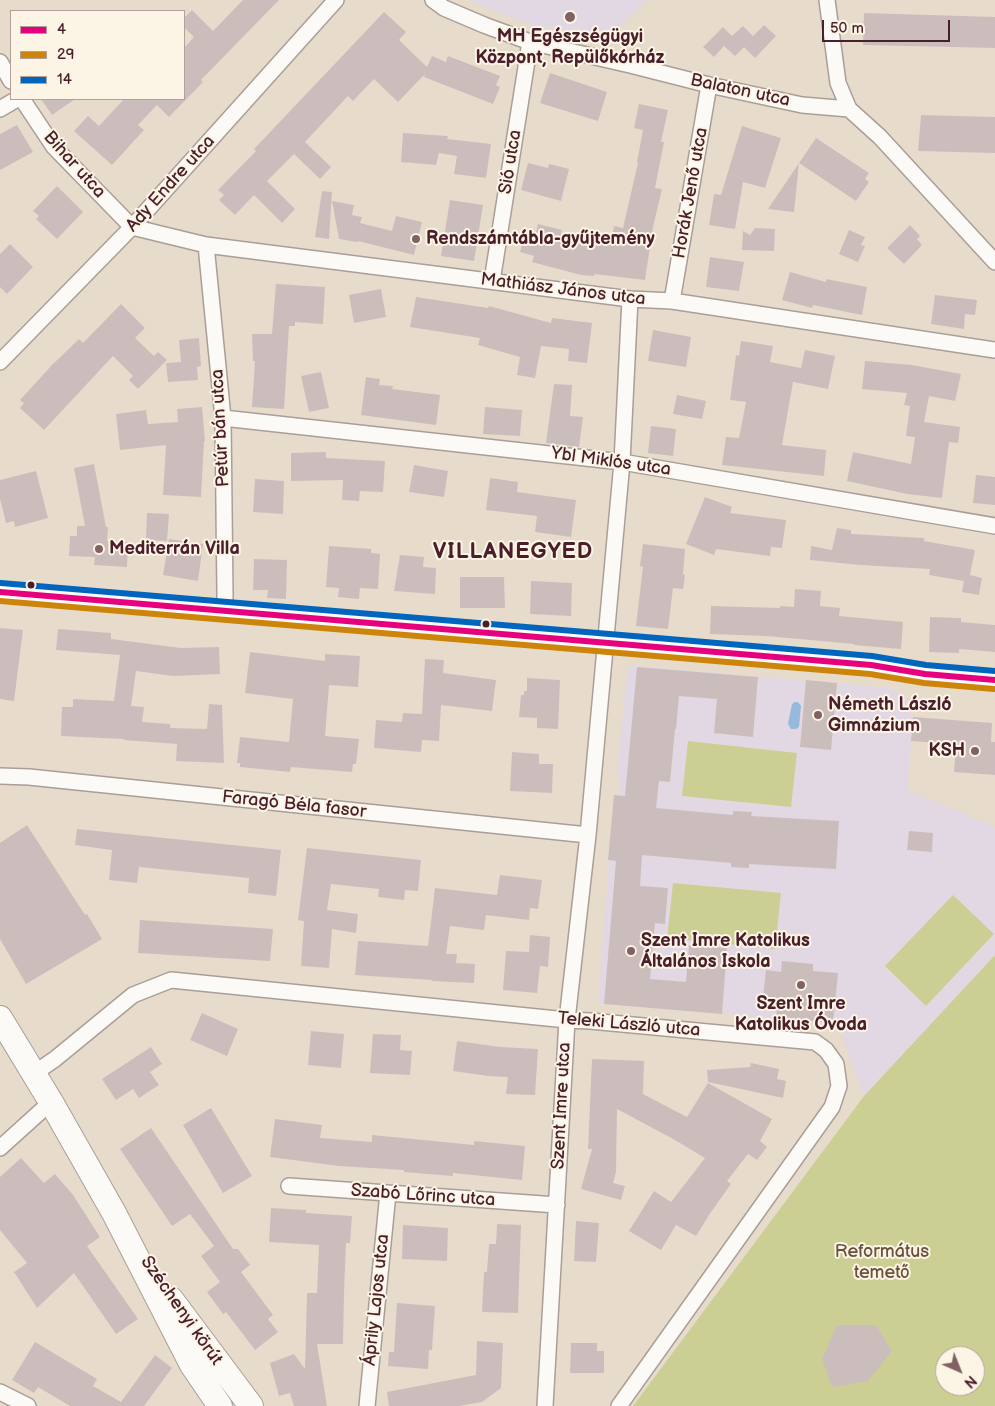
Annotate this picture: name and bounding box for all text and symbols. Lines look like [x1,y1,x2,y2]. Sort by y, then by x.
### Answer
legend [10,10,185,100]
marker: MH Egészségügyi Központ, Repülőkórház [563,10,577,24]
scale bar [825,10,952,42]
text: 50 m [830,19,864,38]
text: 4 [57,20,66,39]
place label: MH Egészségügyi Központ, Repülőkórház [475,26,665,68]
text: 29 [57,45,75,64]
text: 14 [57,70,72,89]
street label: Balaton utca [688,70,792,112]
street label: Horák Jenő utca [669,126,713,260]
street label: Bihar utca [38,127,110,203]
street label: Sió utca [495,128,527,196]
street label: Ady Endre utca [122,131,220,237]
place label: Rendszámtábla-gyűjtemény [426,228,655,250]
marker: Rendszámtábla-gyűjtemény [410,233,422,245]
street label: Mathiász János utca [479,269,647,311]
street label: Petúr bán utca [207,368,235,488]
street label: Ybl Miklós utca [550,443,672,481]
place label: Mediterrán Villa [109,538,240,560]
district label: VILLANEGYED [431,539,595,565]
marker: Mediterrán Villa [93,543,105,555]
unlabelled marker [26,580,36,590]
unlabelled marker [481,619,491,629]
place label: Németh László Gimnázium [828,694,951,736]
marker: Németh László Gimnázium [812,709,824,721]
place label: KSH [929,740,965,762]
marker: KSH [969,745,981,757]
street label: Faragó Béla fasor [221,787,367,823]
place label: Szent Imre Katolikus Általános Iskola [641,930,810,972]
marker: Szent Imre Katolikus Általános Iskola [625,945,637,957]
marker: Szent Imre Katolikus Óvoda [795,979,807,991]
place label: Szent Imre Katolikus Óvoda [735,993,867,1036]
street label: Teleki László utca [557,1008,701,1042]
street label: Szent Imre utca [548,1042,576,1170]
street label: Szabó Lőrinc utca [350,1180,496,1212]
street label: Áprily Lajos utca [359,1233,395,1367]
park label: Református temető [835,1241,929,1284]
street label: Széchenyi körút [135,1252,227,1370]
north arrow [935,1346,985,1396]
text: N [960,1372,980,1391]

